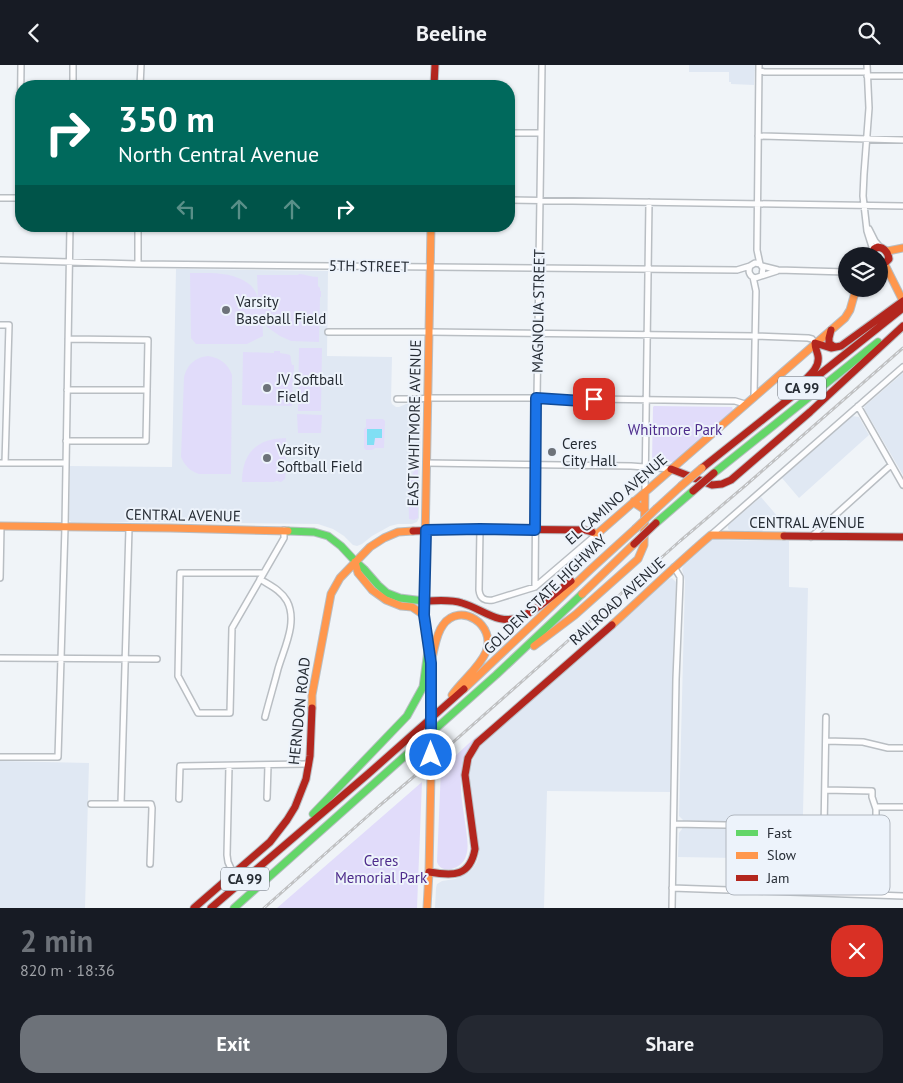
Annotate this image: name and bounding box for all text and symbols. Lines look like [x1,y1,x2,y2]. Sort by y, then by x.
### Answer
icon: back [20,19,48,47]
text: Beeline [416,19,487,47]
icon: search [855,19,883,47]
text: 350 m [118,96,215,142]
icon: right [35,100,100,165]
text: North Central Avenue [118,140,319,168]
icon: left [172,195,200,223]
icon: ahead [225,195,253,223]
icon: ahead [278,195,306,223]
icon: right [331,195,359,223]
map controls [838,247,888,297]
button: layers [838,247,888,297]
street label: MAGNOLIA STREET [527,248,549,373]
street label: 5TH STREET [329,256,410,276]
place label: Varsity Baseball Field [235,292,326,328]
marker: Varsity Baseball Field [220,304,232,316]
street label: EAST WHITMORE AVENUE [403,340,425,506]
place label: JV Softball Field [276,370,344,406]
road number: CA 99 [778,377,826,399]
pin [573,378,615,420]
marker: JV Softball Field [261,382,273,394]
icon: arrive [580,385,608,413]
park label: Whitmore Park [628,420,723,439]
place label: Ceres City Hall [562,434,617,470]
place label: Varsity Softball Field [276,440,363,476]
marker: Ceres City Hall [546,446,558,458]
street label: EL CAMINO AVENUE [561,450,671,548]
marker: Varsity Softball Field [261,452,273,464]
street label: CENTRAL AVENUE [125,504,241,526]
street label: CENTRAL AVENUE [749,513,865,532]
street label: GOLDEN STATE HIGHWAY [479,530,611,658]
street label: RAILROAD AVENUE [565,553,669,649]
street label: HERNDON ROAD [284,656,314,766]
position arrow [404,728,456,780]
legend [726,815,890,895]
text: Fast [767,824,792,842]
text: Slow [767,846,797,864]
park label: Ceres Memorial Park [335,851,428,887]
road number: CA 99 [221,867,269,891]
text: Jam [766,869,789,887]
text: 2 min [20,921,93,960]
button: close [831,925,883,977]
text: 820 m · 18:36 [20,960,115,980]
button: Exit [20,1015,447,1073]
button: Share [457,1015,883,1073]

